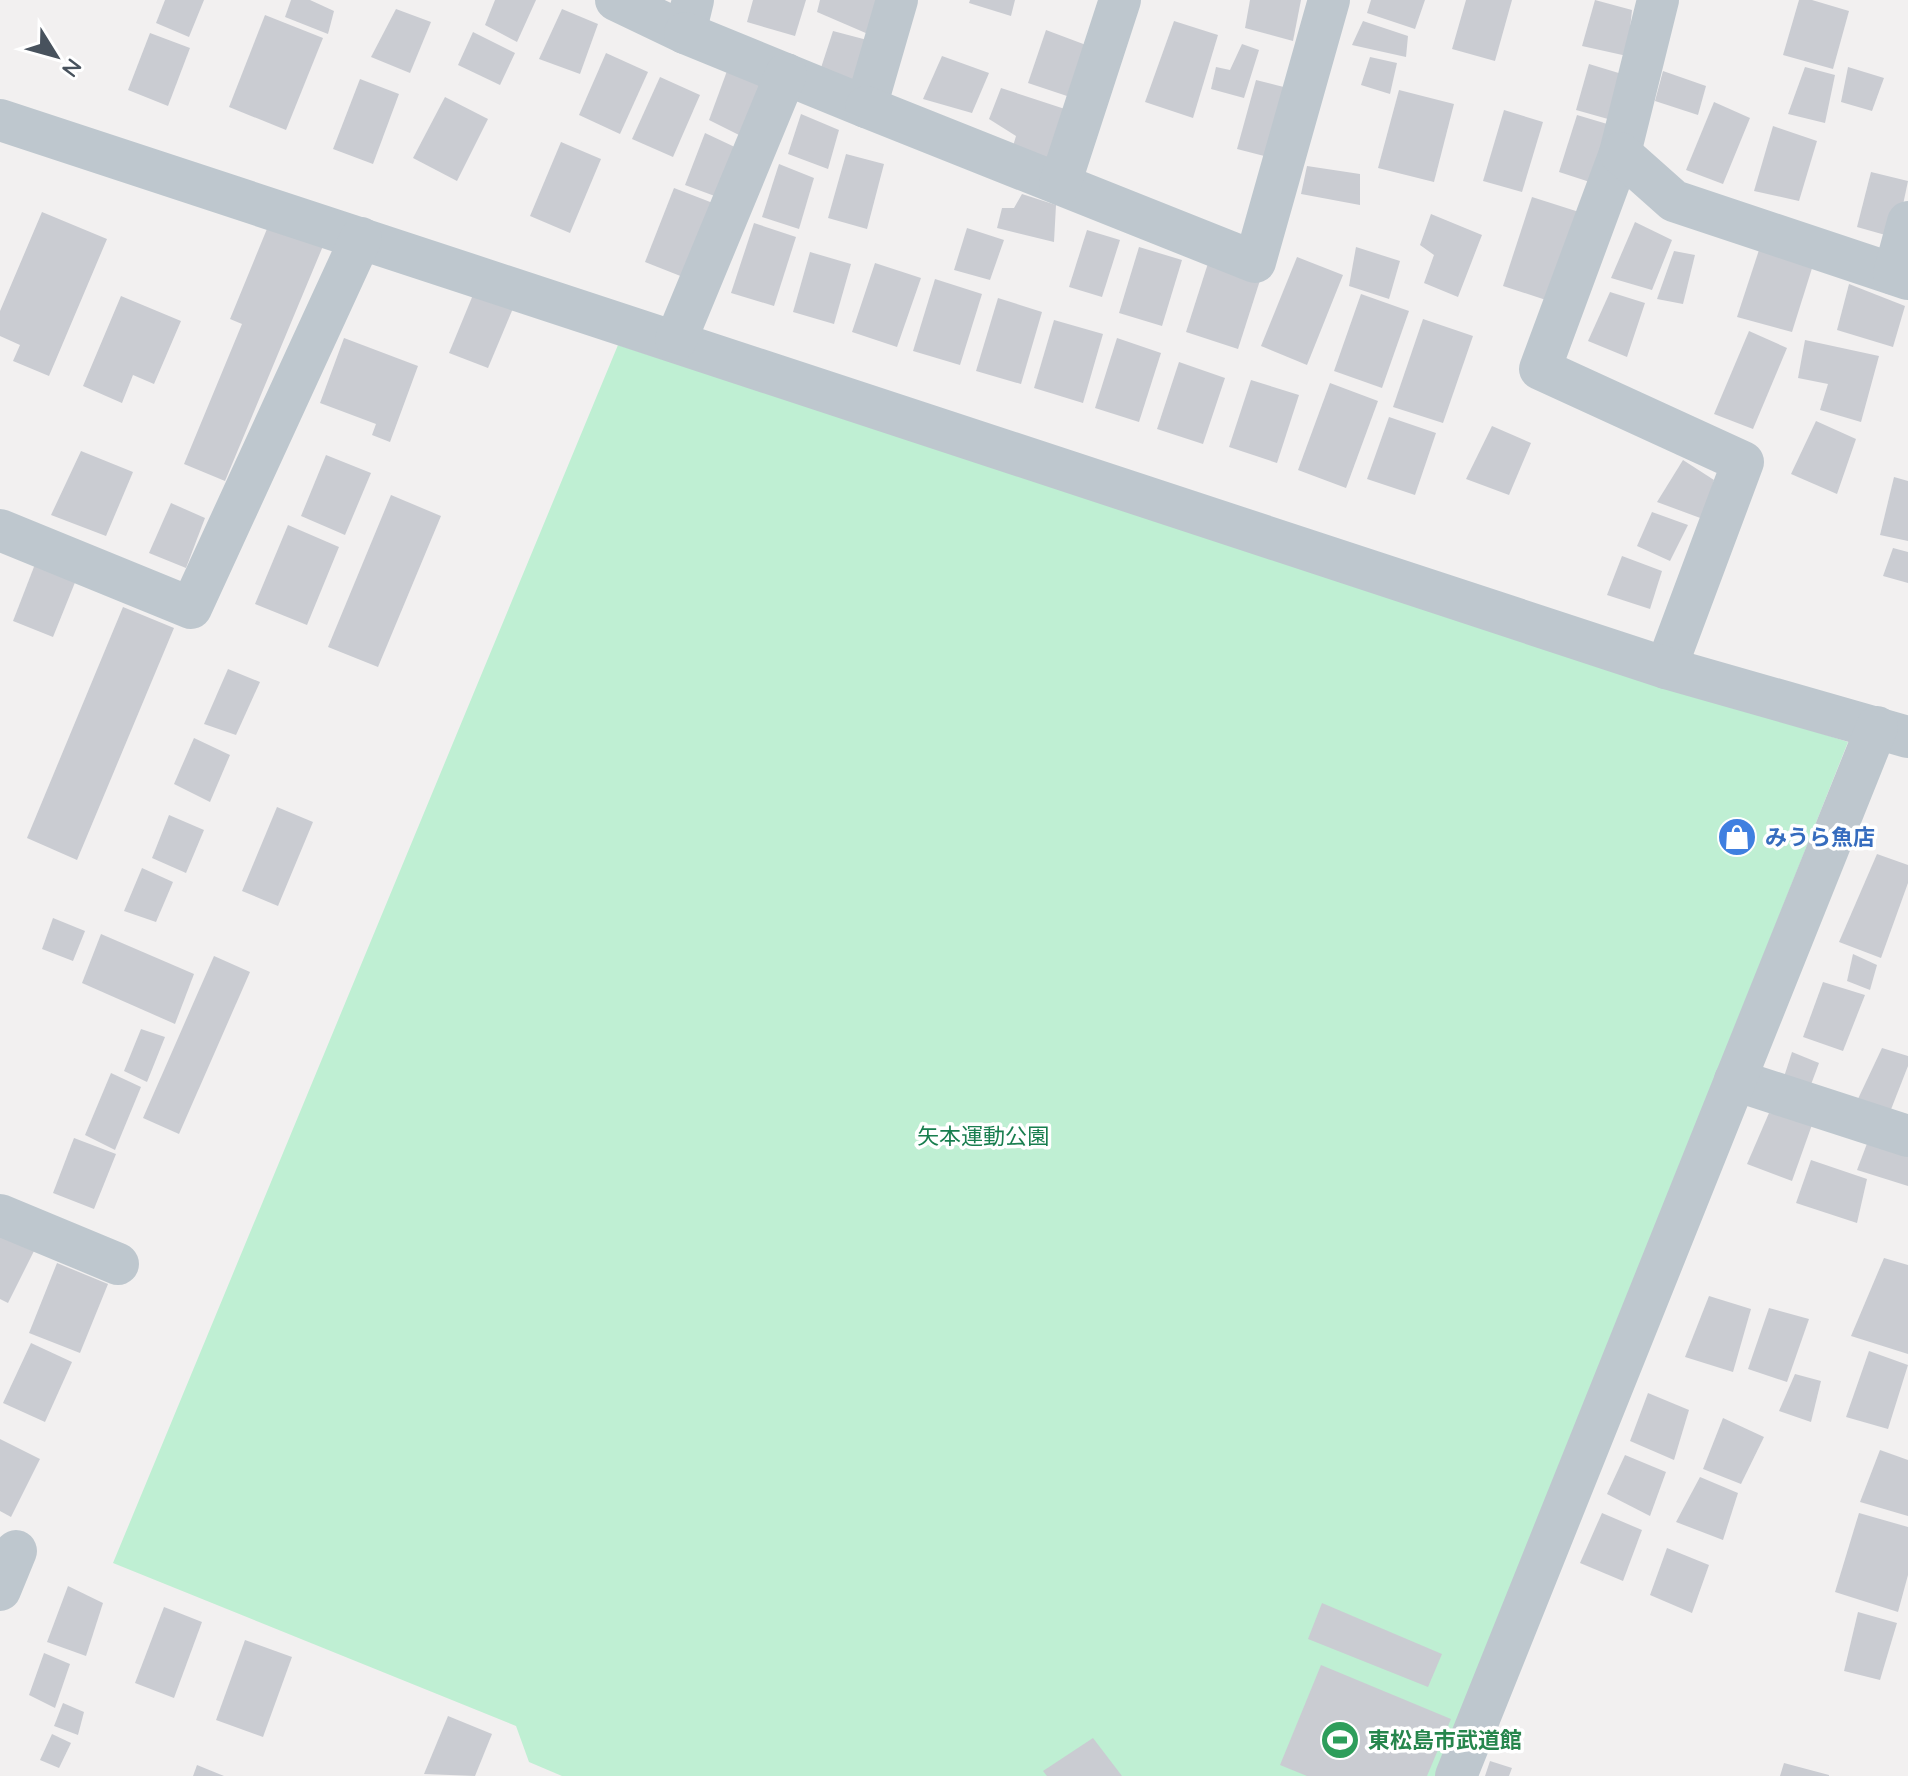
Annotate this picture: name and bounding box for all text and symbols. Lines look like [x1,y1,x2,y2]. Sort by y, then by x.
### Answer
north arrow [16,16,96,96]
text: N [56,53,88,83]
shop icon: みうら魚店 [1716,816,1758,858]
place label: みうら魚店 [1765,823,1875,851]
park label: 矢本運動公園 [917,1122,1049,1150]
sports icon: 東松島市武道館 [1319,1719,1361,1761]
place label: 東松島市武道館 [1368,1726,1522,1754]

